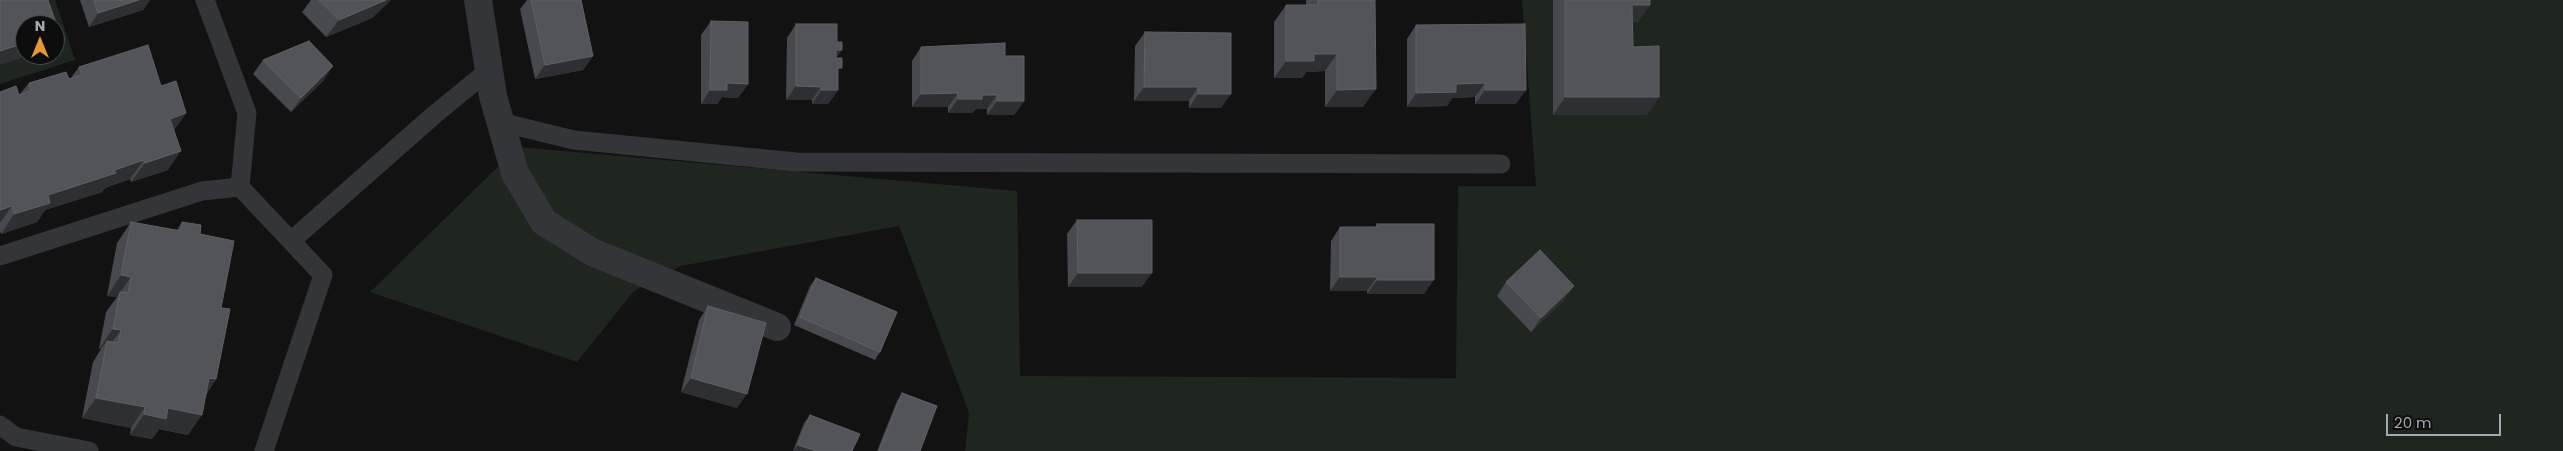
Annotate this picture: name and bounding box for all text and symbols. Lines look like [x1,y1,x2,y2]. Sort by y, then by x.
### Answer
north arrow [15,15,65,65]
text: N [35,16,45,36]
scale bar [2388,404,2503,436]
text: 20 m [2394,412,2432,433]

